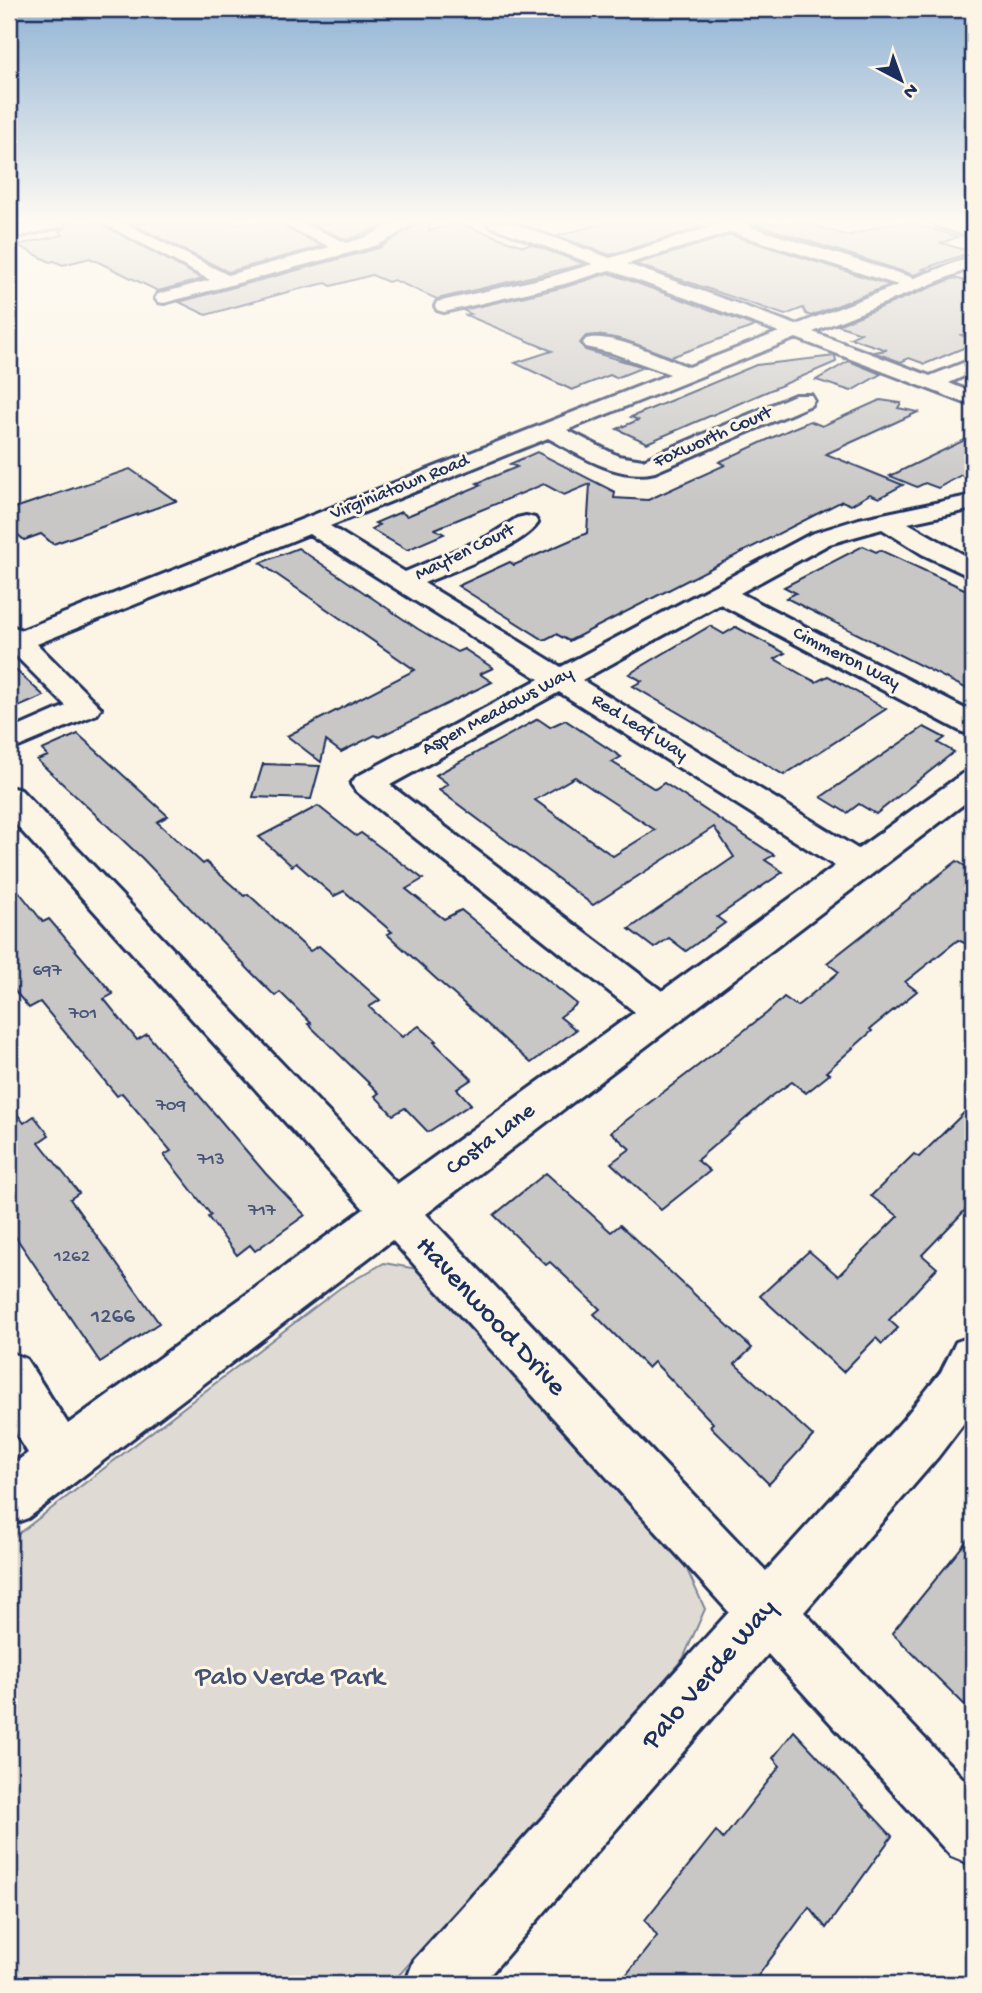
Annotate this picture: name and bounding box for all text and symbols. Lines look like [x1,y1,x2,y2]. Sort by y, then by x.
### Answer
north arrow [866,46,936,116]
text: N [898,77,922,103]
street label: Foxworth Court [649,401,778,475]
street label: Virginiatown Road [326,449,474,527]
street label: Mayten Court [412,518,520,587]
street label: Cimmeron Way [788,622,904,696]
street label: Aspen Meadows Way [419,662,578,762]
street label: Red Leaf Way [587,689,692,767]
house number: 697 [32,960,63,983]
house number: 701 [68,1003,97,1026]
house number: 709 [155,1095,187,1118]
street label: Costa Lane [441,1097,542,1182]
house number: 713 [196,1149,225,1172]
house number: 717 [247,1200,277,1223]
street label: Havenwood Drive [408,1230,573,1404]
house number: 1262 [53,1246,90,1269]
house number: 1266 [90,1304,135,1331]
street label: Palo Verde Way [635,1593,785,1758]
park label: Palo Verde Park [194,1662,387,1695]

